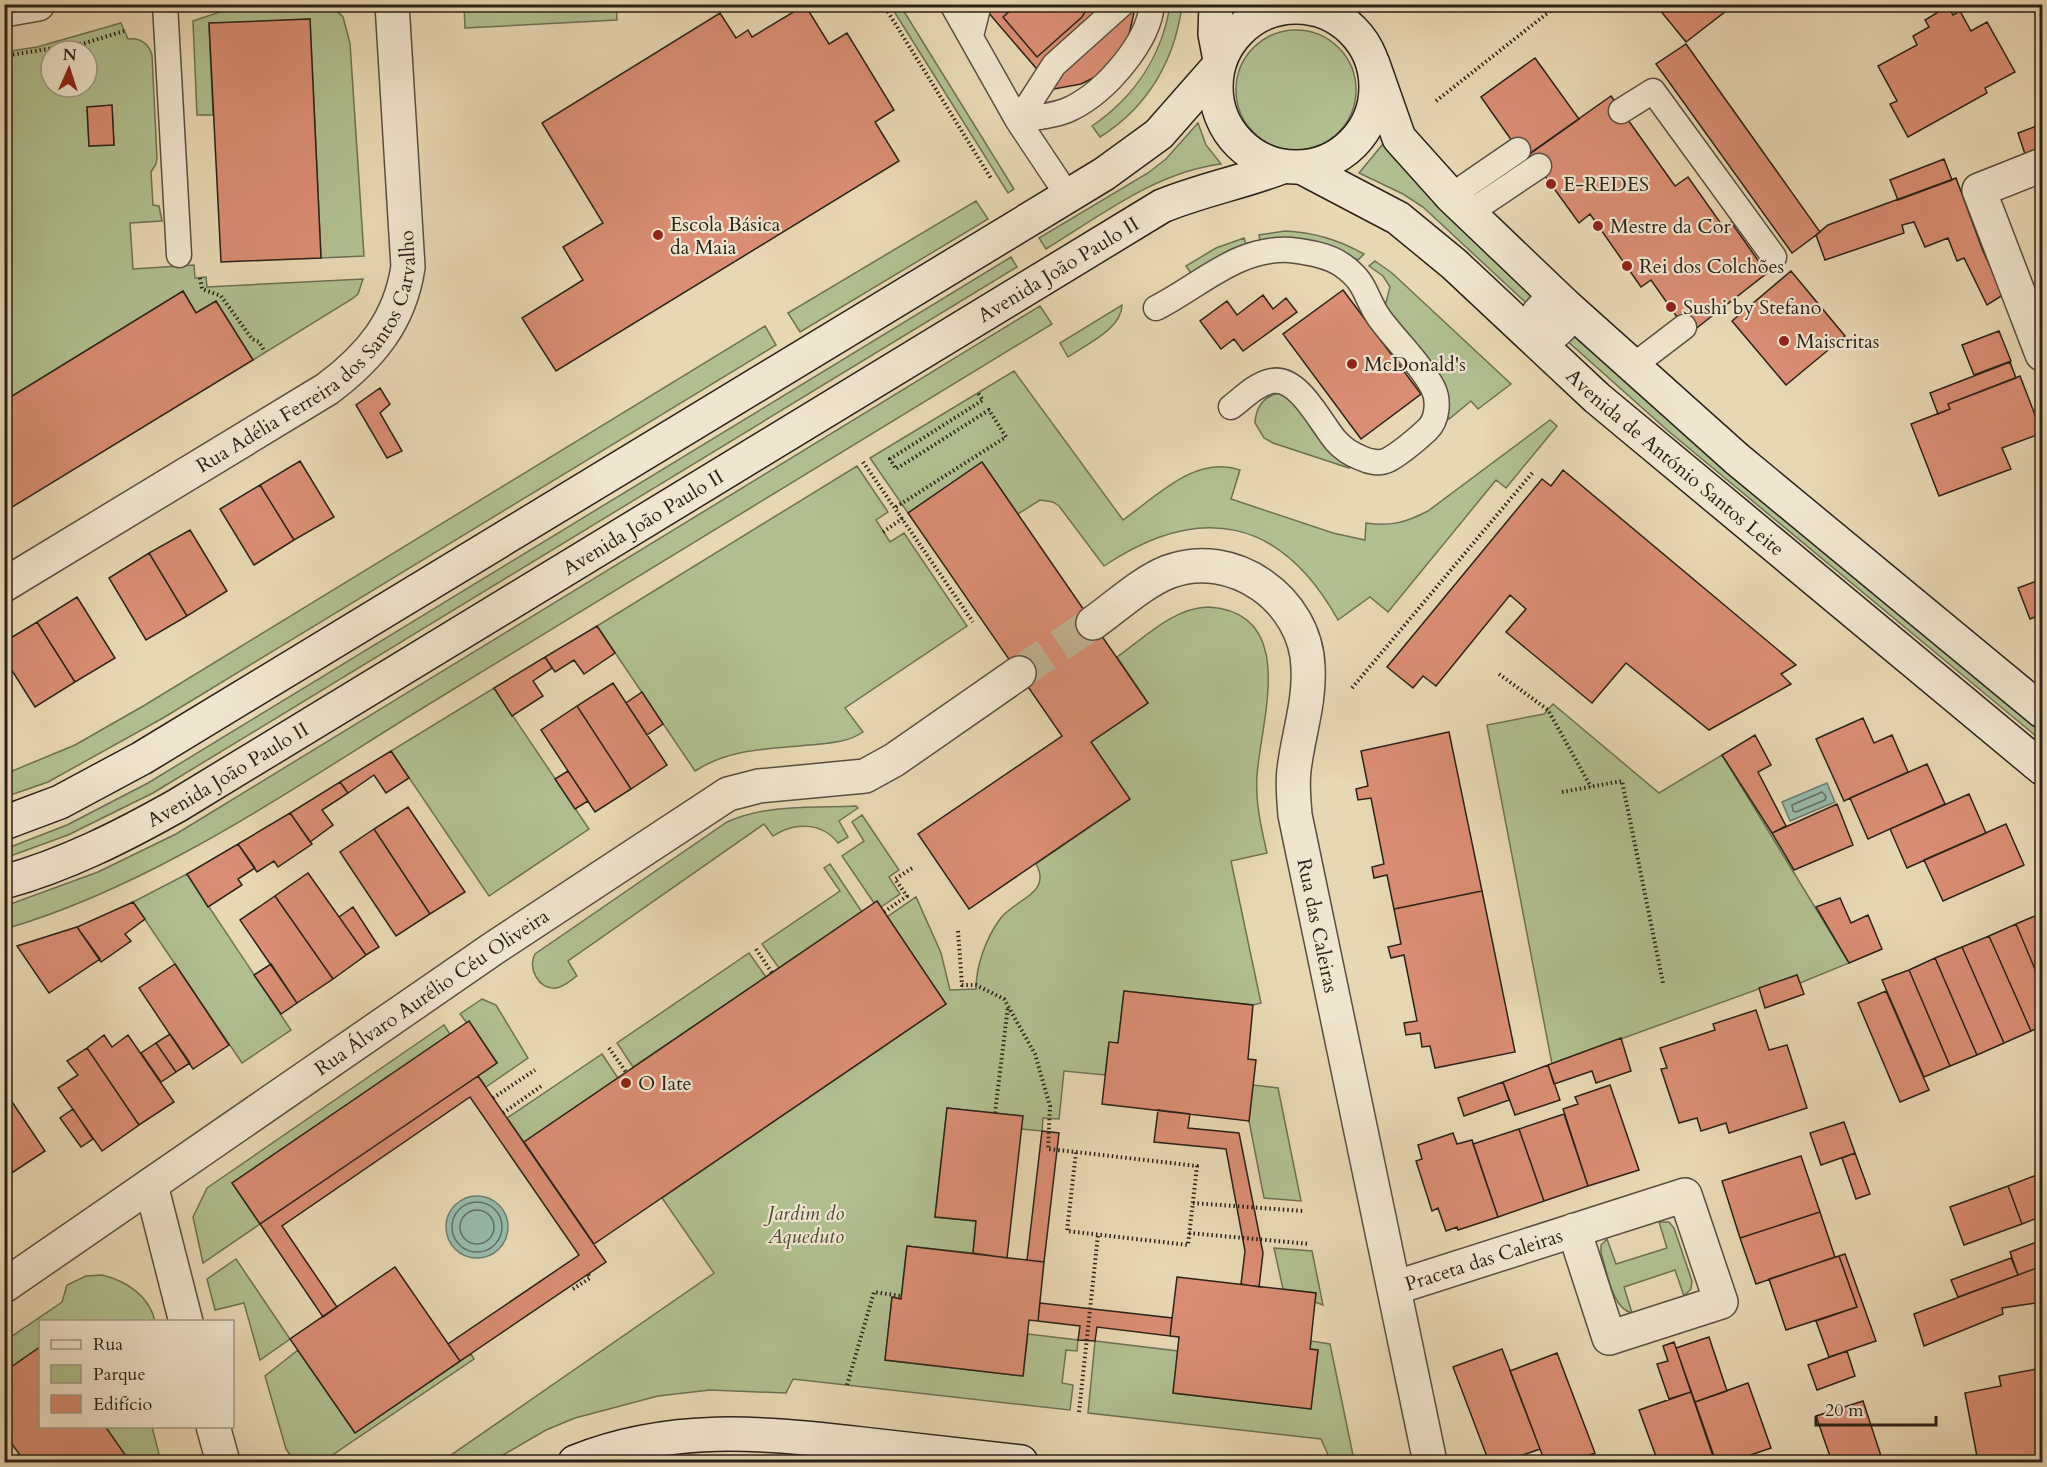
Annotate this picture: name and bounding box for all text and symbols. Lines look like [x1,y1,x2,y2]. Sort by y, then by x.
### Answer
north arrow [39,39,99,99]
text: N [62,44,77,66]
place label: E-REDES [1563,171,1649,198]
marker: E-REDES [1544,177,1558,191]
street label: Avenida João Paulo II [972,210,1144,329]
place label: Escola Básica da Maia [670,211,781,261]
place label: Mestre da Cor [1610,213,1731,240]
marker: Mestre da Cor [1591,219,1605,233]
marker: Escola Básica da Maia [651,228,665,242]
street label: Rua Adélia Ferreira dos Santos Carvalho [191,229,422,479]
place label: Rei dos Colchões [1639,253,1784,280]
marker: Rei dos Colchões [1620,259,1634,273]
place label: Sushi by Stefano [1683,294,1822,321]
marker: Sushi by Stefano [1664,300,1678,314]
place label: Maiscritas [1796,328,1880,355]
marker: Maiscritas [1777,334,1791,348]
place label: McDonald's [1364,351,1466,378]
marker: McDonald's [1345,357,1359,371]
street label: Avenida de António Santos Leite [1560,362,1790,562]
street label: Avenida João Paulo II [557,463,729,581]
street label: Avenida João Paulo II [142,715,313,833]
street label: Rua das Caleiras [1291,856,1345,995]
street label: Rua Álvaro Aurélio Céu Oliveira [309,902,554,1081]
place label: O Iate [638,1070,692,1097]
marker: O Iate [619,1076,633,1090]
park label: Jardim do Aqueduto [763,1200,844,1250]
street label: Praceta das Caleiras [1401,1222,1566,1297]
legend [39,1320,234,1428]
text: Rua [93,1332,123,1357]
text: Parque [93,1362,146,1387]
scale bar [1816,1389,1936,1427]
text: Edifício [93,1392,153,1417]
text: 20 m [1825,1398,1864,1423]

